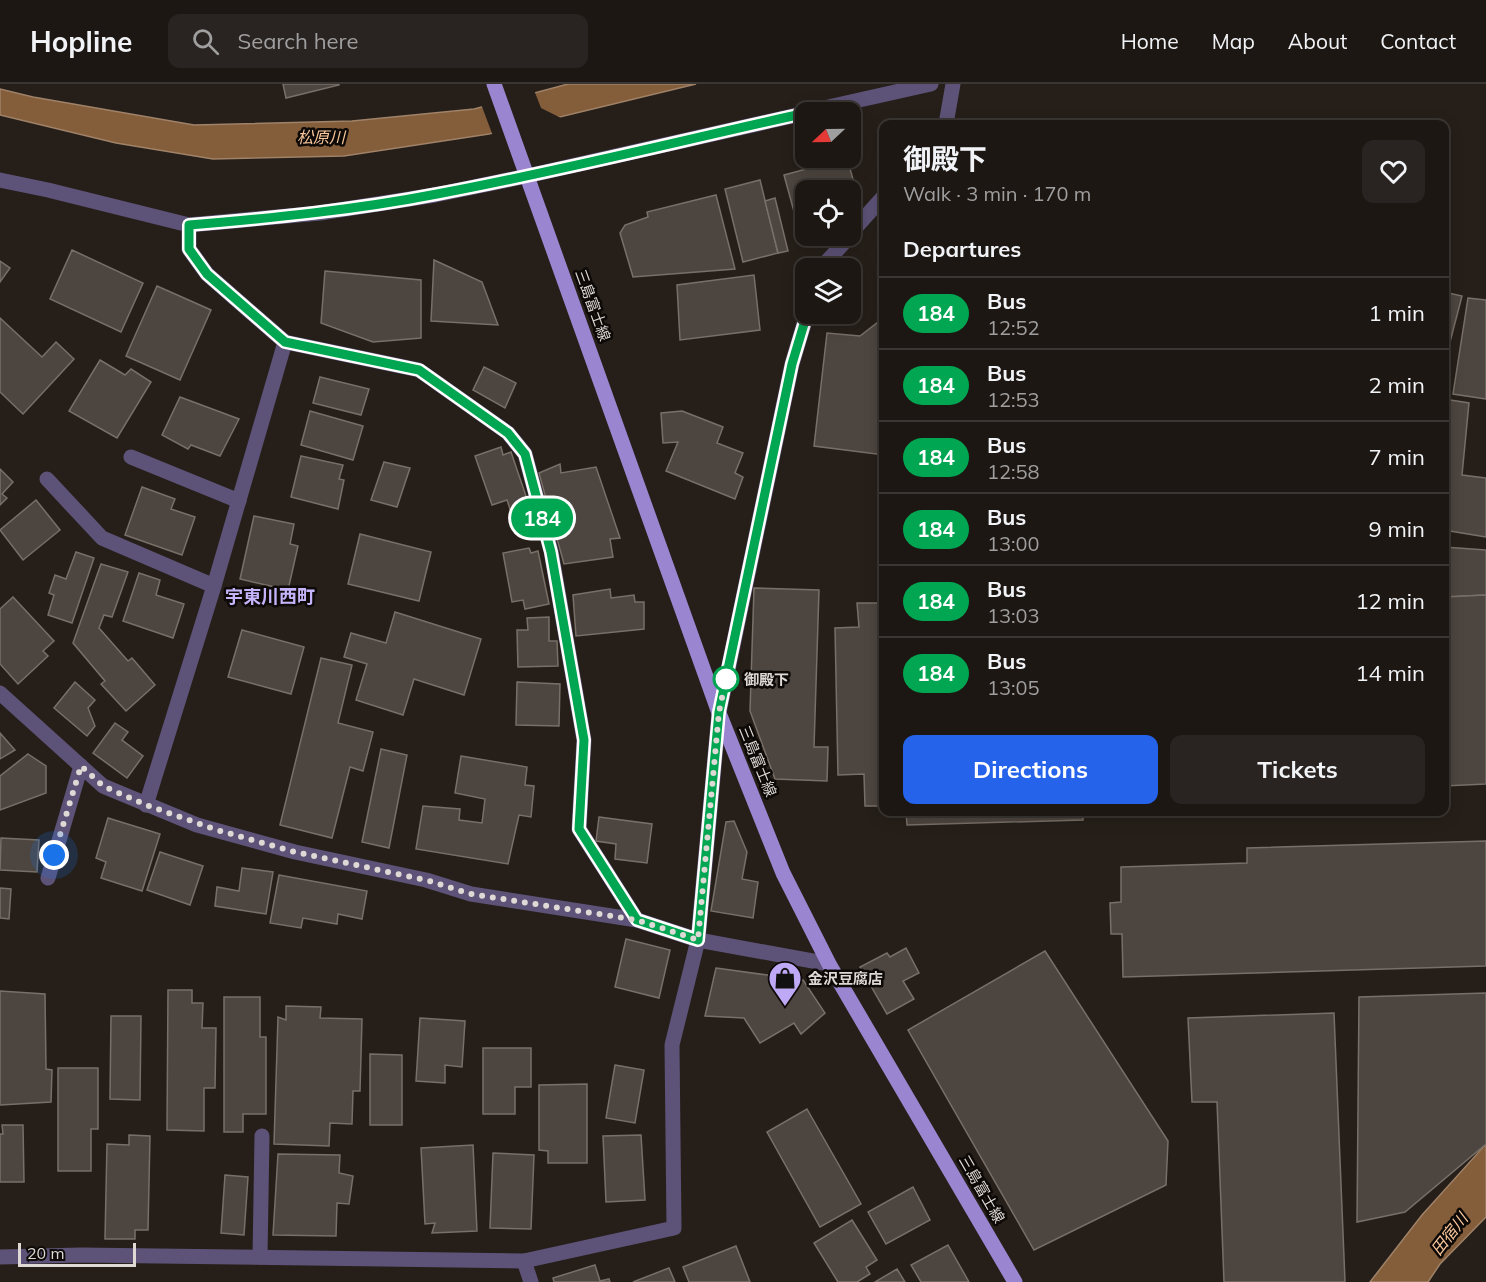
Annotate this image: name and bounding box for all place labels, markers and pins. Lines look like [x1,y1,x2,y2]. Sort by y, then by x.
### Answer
marker: 御殿下 [713,666,739,692]
place label: 御殿下 [744,670,789,689]
shop icon: 金沢豆腐店 [767,960,803,1007]
place label: 金沢豆腐店 [808,969,883,988]

